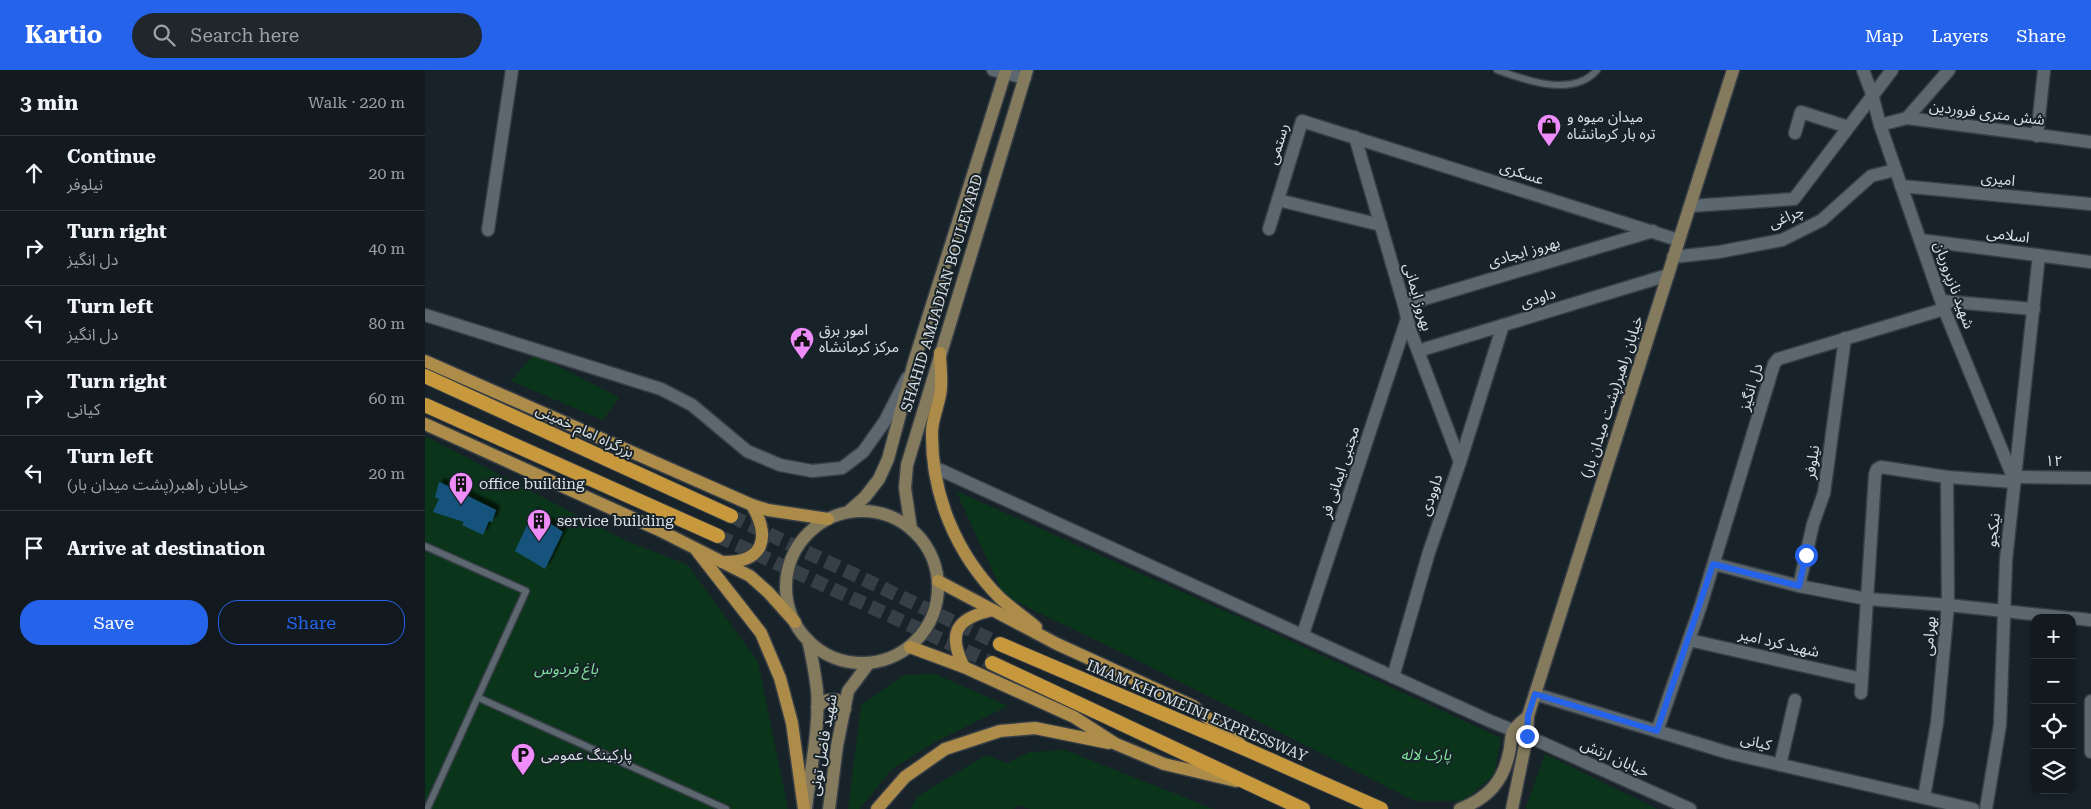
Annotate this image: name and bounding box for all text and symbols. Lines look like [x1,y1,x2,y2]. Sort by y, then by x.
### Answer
search box [132,13,482,58]
text: Kartio [25,21,102,49]
icon: search [150,21,178,49]
text: Search here [190,24,299,47]
text: Map [1865,25,1904,46]
text: Layers [1932,25,1988,46]
text: Share [2016,25,2066,46]
text: 3 min [20,91,78,115]
text: Walk · 220 m [308,93,405,112]
street label: شش متری فروردین [1928,97,2046,129]
place label: میدان میوه و تره بار کرمانشاه [1567,108,1655,143]
shop icon: میدان میوه و تره بار کرمانشاه [1536,113,1562,147]
street label: رستمی [1263,121,1293,167]
text: Continue [67,145,156,168]
street label: عسکری [1498,157,1547,189]
icon: ahead [20,159,48,187]
text: 20 m [368,164,405,183]
street label: امیری [1980,168,2016,190]
street label: SHAHID AMJADIAN BOULEVARD [897,172,987,414]
text: نیلوفر [67,175,103,194]
street label: چراغی [1766,202,1807,233]
text: Turn right [67,220,167,243]
street label: اسلامی [1985,223,2031,247]
street label: بهروز ایجادی [1486,233,1562,271]
icon: right [20,234,48,262]
text: 40 m [368,239,405,258]
street label: شهید نازپروریان [1929,239,1978,332]
text: دل انگیز [67,250,118,269]
street label: بهروز ایمانی [1400,261,1436,333]
street label: داودی [1518,284,1558,312]
text: Turn left [67,295,153,318]
icon: left [20,309,48,337]
street label: خیابان راهبر(پشت میدان بار) [1577,313,1648,481]
text: 80 m [368,314,405,333]
place label: امور برق مرکز کرمانشاه [819,321,899,356]
text: دل انگیز [67,325,118,344]
public building icon: امور برق مرکز کرمانشاه [789,326,815,360]
street label: دل انگیز [1735,361,1767,414]
text: Turn right [67,370,167,393]
icon: right [20,384,48,412]
text: 60 m [368,389,405,408]
text: کیانی [67,400,100,419]
street label: بزرگراه امام خمینی [532,400,637,463]
street label: مجتبی ایمانی فر [1316,424,1363,521]
street label: نیلوفر [1801,444,1823,481]
text: Turn left [67,445,153,468]
street label: ۱۲ [2045,452,2063,470]
icon: left [20,459,48,487]
text: 20 m [368,464,405,483]
building icon: office building [448,471,474,505]
street label: داوودی [1416,472,1446,518]
text: خیابان راهبر(پشت میدان بار) [67,475,248,494]
place label: office building [479,475,585,493]
building icon: service building [526,508,552,542]
place label: service building [557,512,674,530]
street label: نیکجو [1982,512,2004,548]
icon: arrive [20,534,48,562]
text: Arrive at destination [67,537,265,560]
route start [1795,544,1818,567]
button: Save [20,600,208,645]
button: Share [218,600,405,645]
map controls [2031,614,2076,794]
button: + [2031,614,2076,659]
street label: بهرامی [1918,615,1940,657]
street label: شهید کرد امیر [1736,625,1821,661]
street label: IMAM KHOMEINI EXPRESSWAY [1084,656,1311,766]
button: − [2031,659,2076,704]
park label: باغ فردوس [534,660,599,680]
street label: شهید فاضل تونی [805,693,841,797]
button: locate [2031,704,2076,749]
route end [1516,725,1539,748]
street label: کیانی [1739,730,1774,754]
street label: خیابان ارتش [1578,735,1652,781]
parking icon: پارکینگ عمومی [510,742,536,776]
place label: پارکینگ عمومی [541,746,632,765]
park label: پارک لاله [1401,746,1452,765]
button: layers [2031,749,2076,794]

